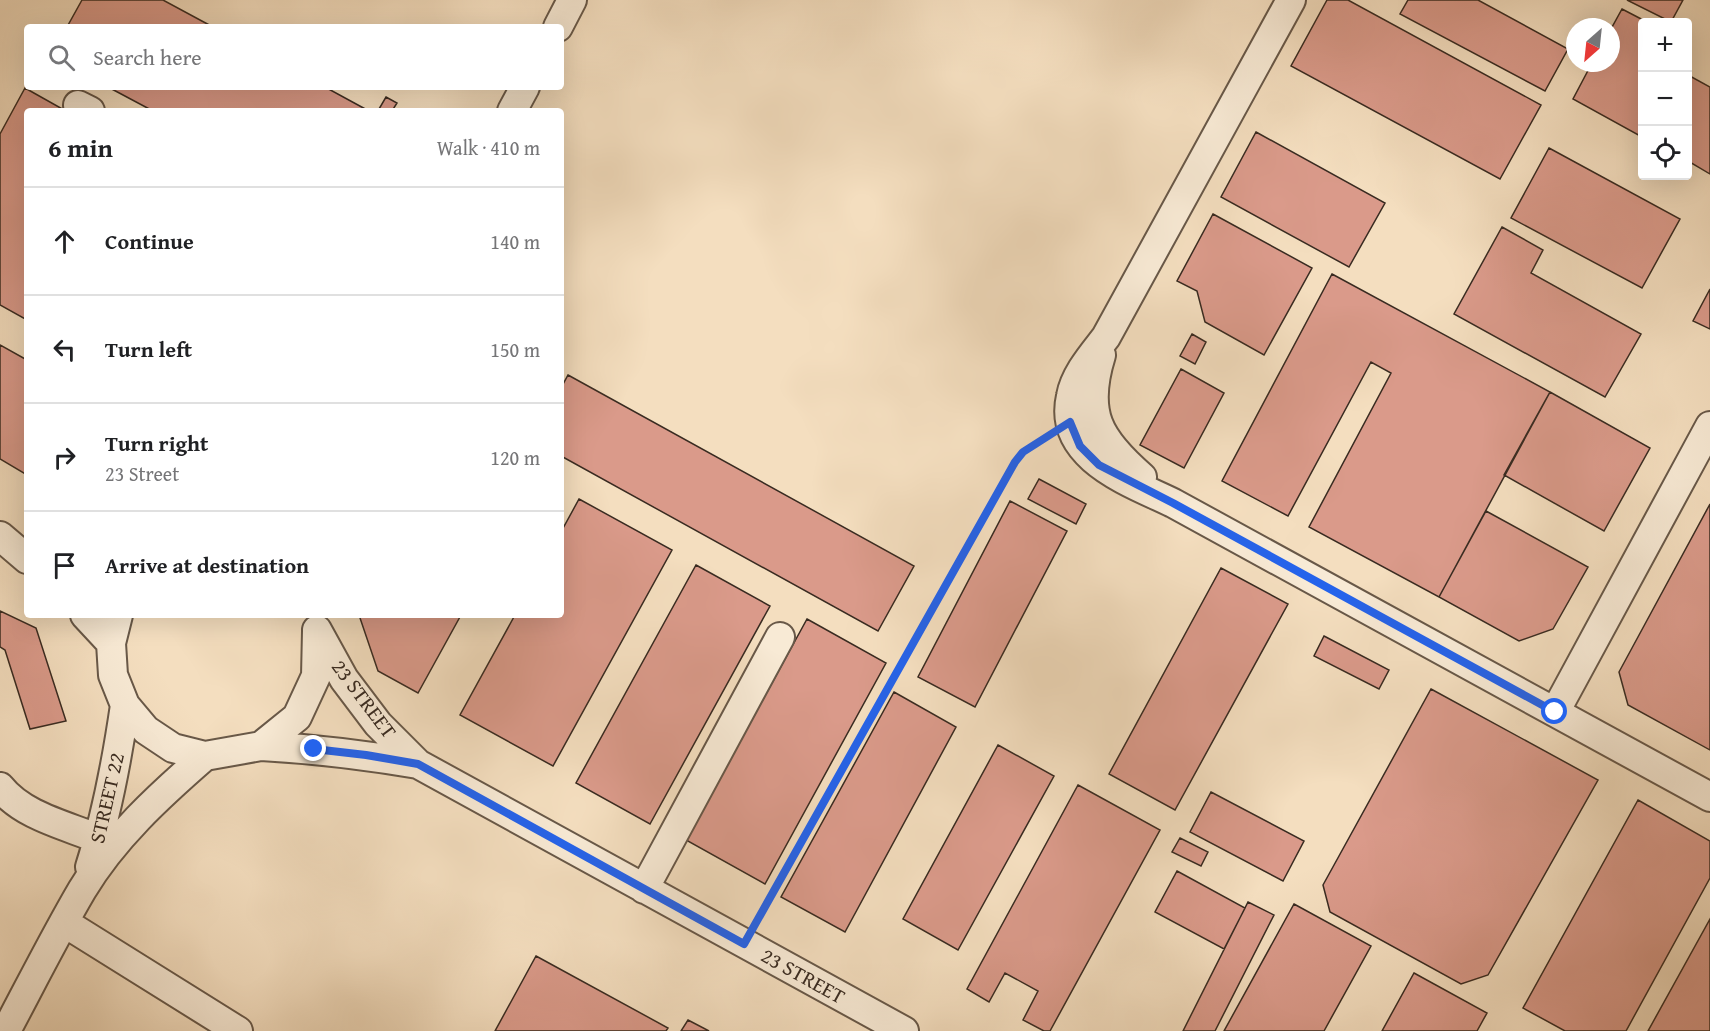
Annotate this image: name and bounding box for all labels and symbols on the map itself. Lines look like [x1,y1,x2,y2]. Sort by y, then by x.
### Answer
north arrow [1566,18,1620,72]
street label: 23 STREET [324,653,405,745]
route start [1541,698,1567,724]
route end [300,735,326,761]
street label: STREET 22 [81,750,132,846]
street label: 23 STREET [756,940,851,1012]

